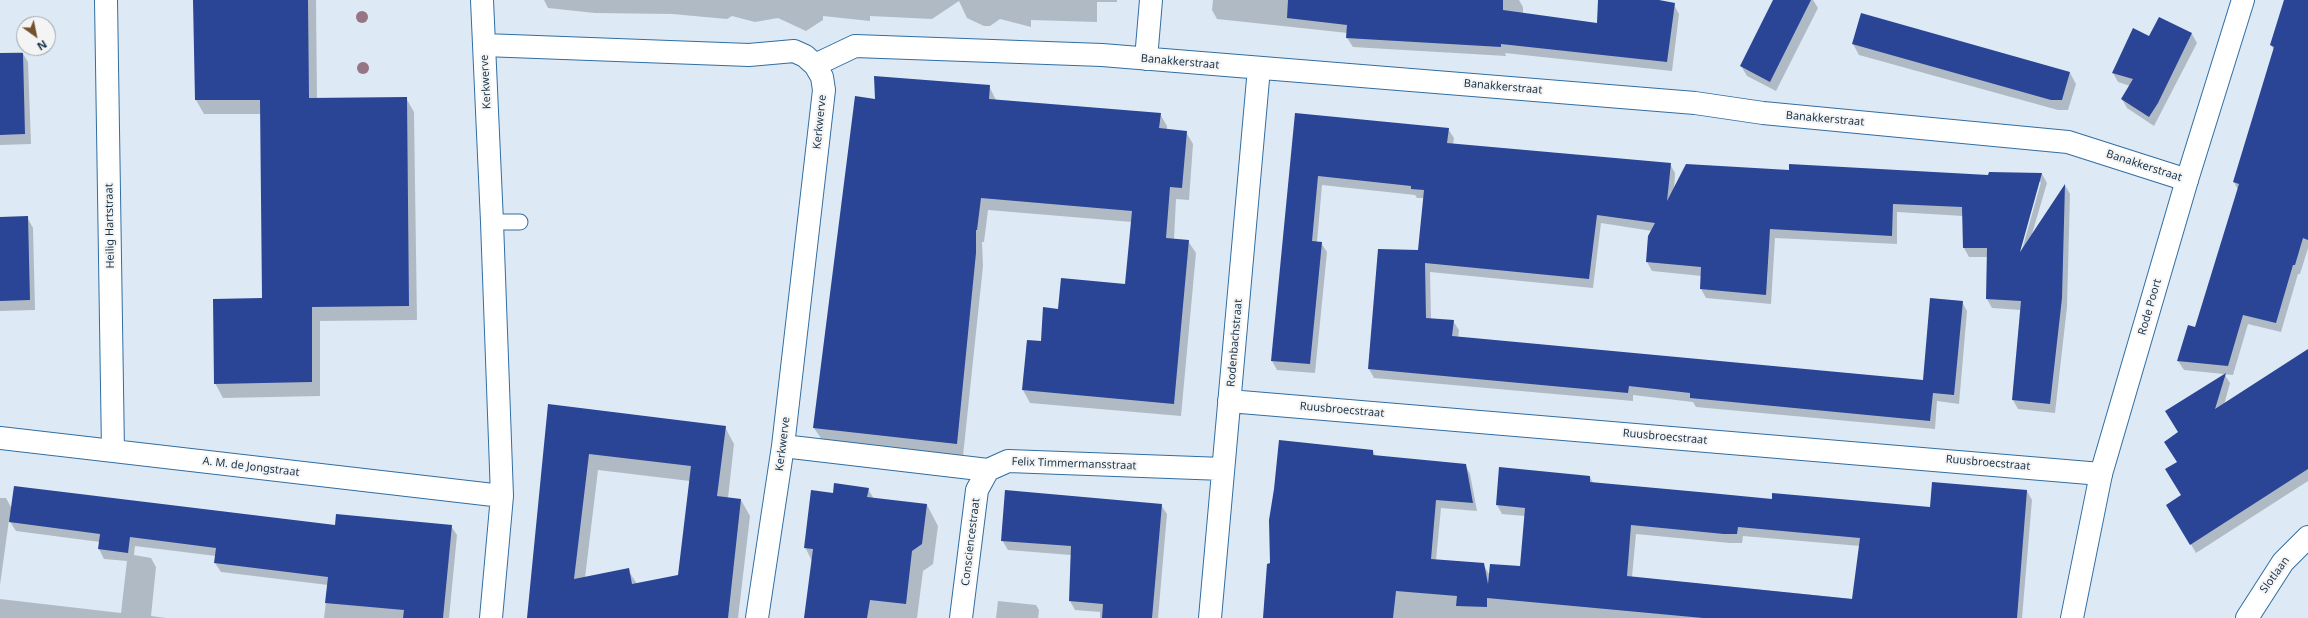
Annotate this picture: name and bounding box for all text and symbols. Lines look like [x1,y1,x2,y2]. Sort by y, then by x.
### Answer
north arrow [16,16,56,56]
text: N [34,37,50,54]
street label: Banakkerstraat [1140,52,1220,72]
street label: Kerkwerve [478,54,494,110]
street label: Banakkerstraat [1463,77,1543,97]
street label: Kerkwerve [811,94,829,150]
street label: Banakkerstraat [1785,109,1865,129]
street label: Banakkerstraat [2105,148,2183,184]
street label: Heilig Hartstraat [103,183,117,269]
street label: Rode Poort [2136,277,2164,337]
street label: Rodenbachstraat [1225,299,1245,387]
street label: Ruusbroecstraat [1299,400,1385,420]
street label: Kerkwerve [773,416,793,472]
street label: Ruusbroecstraat [1622,427,1708,447]
street label: Ruusbroecstraat [1945,453,2031,473]
street label: A. M. de Jongstraat [202,455,300,479]
street label: Felix Timmermansstraat [1011,455,1137,473]
street label: Consciencestraat [959,497,983,587]
street label: Slotlaan [2257,554,2293,596]

